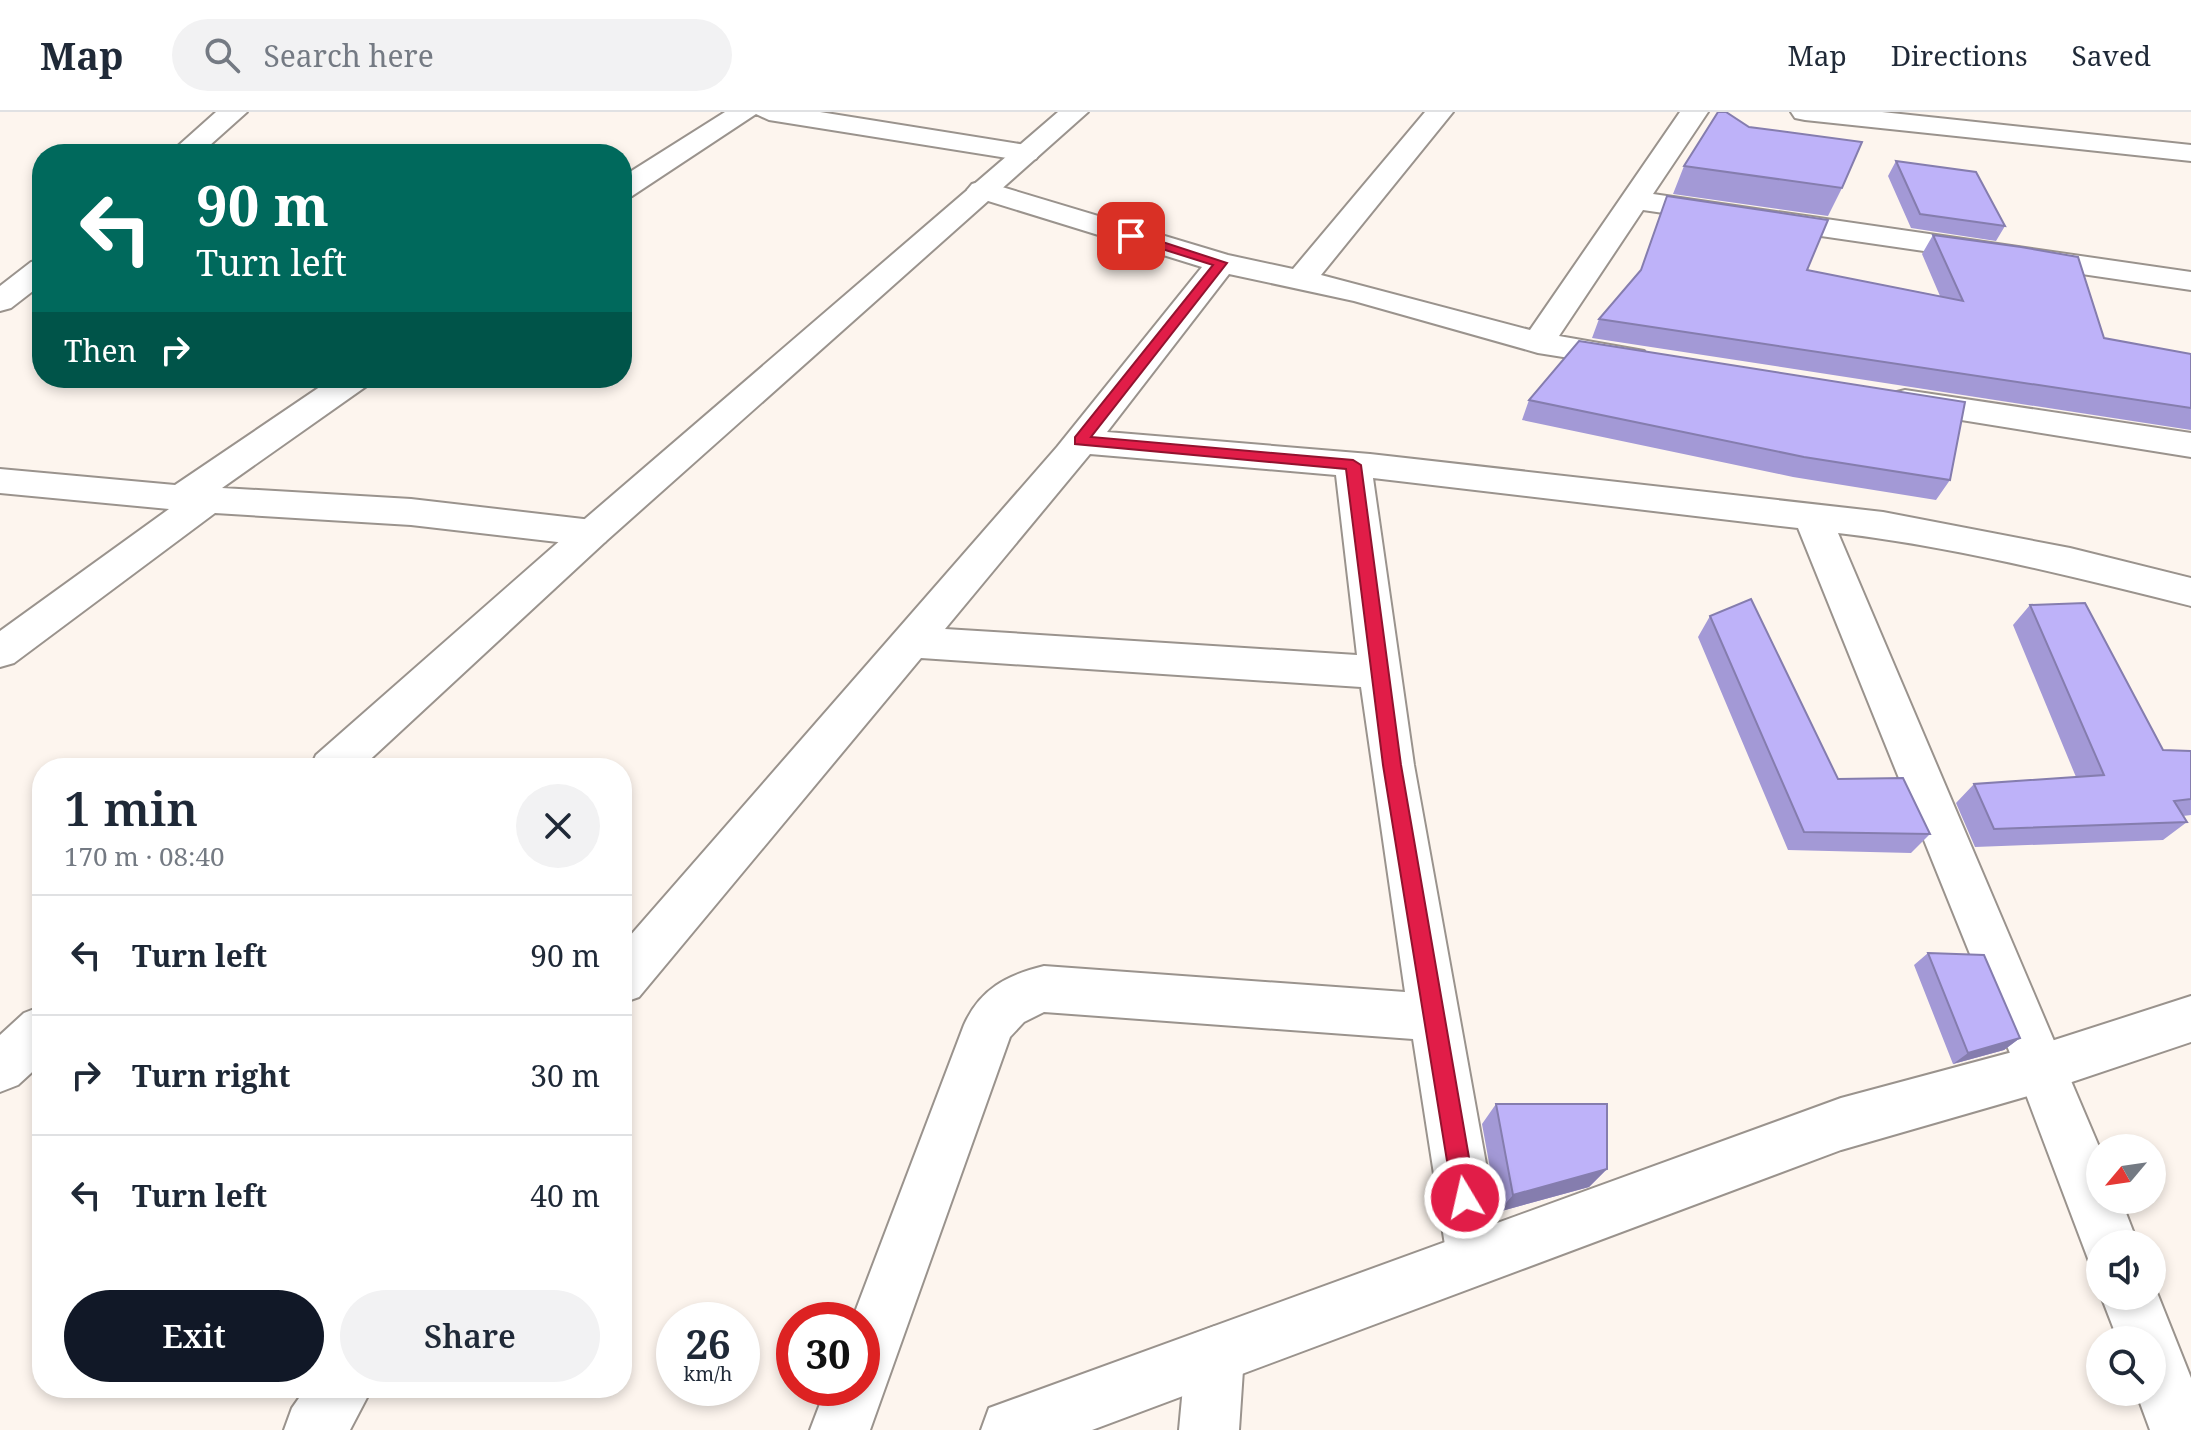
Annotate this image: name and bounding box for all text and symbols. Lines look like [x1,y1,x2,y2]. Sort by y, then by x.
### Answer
search box [172,19,732,91]
text: Map [40,29,124,81]
icon: search [200,33,244,77]
text: Search here [264,35,434,76]
text: Map [1787,36,1847,74]
text: Directions [1891,36,2028,74]
text: Saved [2072,36,2151,74]
text: 90 m [196,166,329,242]
icon: left [64,176,168,280]
pin [1097,202,1165,270]
icon: arrive [1109,214,1153,258]
text: Turn left [196,238,347,287]
icon: right [153,328,197,372]
text: Then [64,330,137,371]
text: 1 min [64,775,198,840]
button: close [516,784,600,868]
text: 170 m · 08:40 [64,838,225,874]
icon: left [64,933,108,977]
text: Turn left [132,935,267,976]
text: 90 m [530,935,600,976]
icon: right [64,1053,108,1097]
text: Turn right [132,1055,290,1096]
text: 30 m [530,1055,600,1096]
north arrow [2086,1134,2166,1214]
map controls [2086,1134,2166,1406]
position arrow [1423,1156,1507,1240]
icon: left [64,1173,108,1217]
text: Turn left [132,1175,267,1216]
text: 40 m [530,1175,600,1216]
button: sound [2086,1230,2166,1310]
button: Exit [64,1290,324,1382]
button: Share [340,1290,600,1382]
speed limit sign: 30 [776,1302,880,1406]
text: 26 [685,1316,731,1371]
button: search [2086,1326,2166,1406]
text: km/h [683,1360,733,1387]

